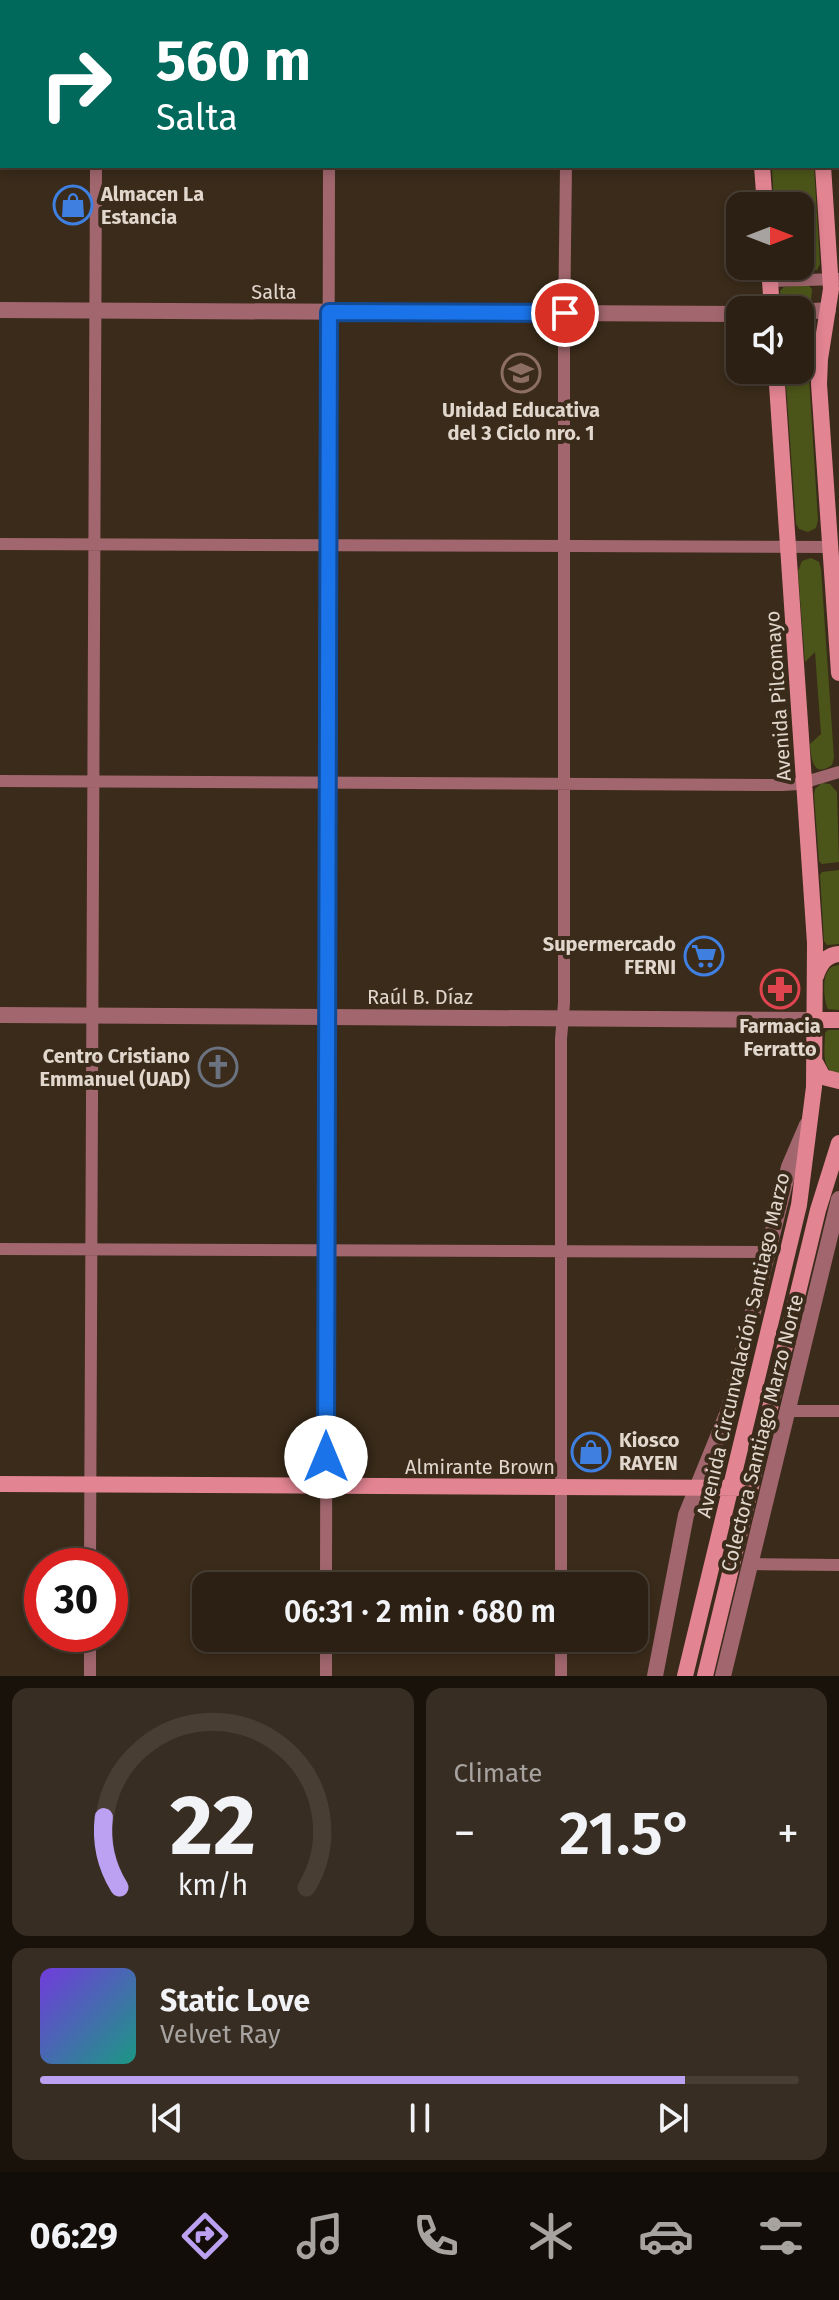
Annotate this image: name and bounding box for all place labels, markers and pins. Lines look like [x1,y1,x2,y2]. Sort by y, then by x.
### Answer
place label: Almacen La Estancia [100,182,204,229]
shop icon: Almacen La Estancia [52,184,94,226]
pin [531,279,599,347]
school or university icon: Unidad Educativa del 3 Ciclo nro. 1 [500,352,542,394]
place label: Unidad Educativa del 3 Ciclo nro. 1 [442,398,600,445]
place label: Supermercado FERNI [543,932,676,979]
supermarket icon: Supermercado FERNI [683,935,725,977]
pharmacy icon: Farmacia Ferratto [759,968,801,1010]
place label: Farmacia Ferratto [739,1014,821,1061]
place label: Centro Cristiano Emmanuel (UAD) [40,1044,190,1091]
church icon: Centro Cristiano Emmanuel (UAD) [197,1046,239,1088]
place label: Kiosco RAYEN [619,1428,680,1475]
shop icon: Kiosco RAYEN [570,1431,612,1473]

